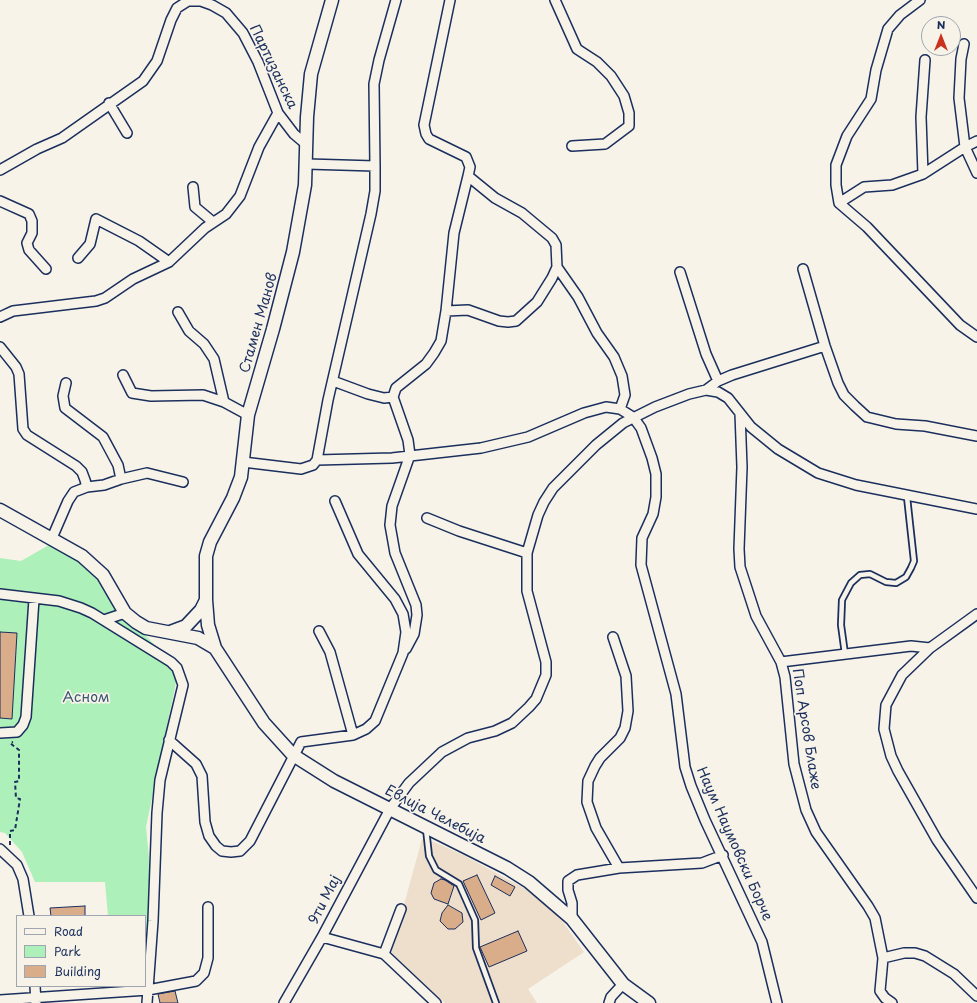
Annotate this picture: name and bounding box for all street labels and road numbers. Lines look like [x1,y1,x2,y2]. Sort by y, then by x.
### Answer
street label: Партизанска [245,22,301,112]
street label: Стамен Манов [237,271,281,375]
street label: Поп Арсов Блаже [788,667,824,791]
street label: Наум Наумовски Борче [692,764,776,924]
street label: Евлија Челебија [382,782,488,848]
street label: 9ти Мај [306,873,344,927]

